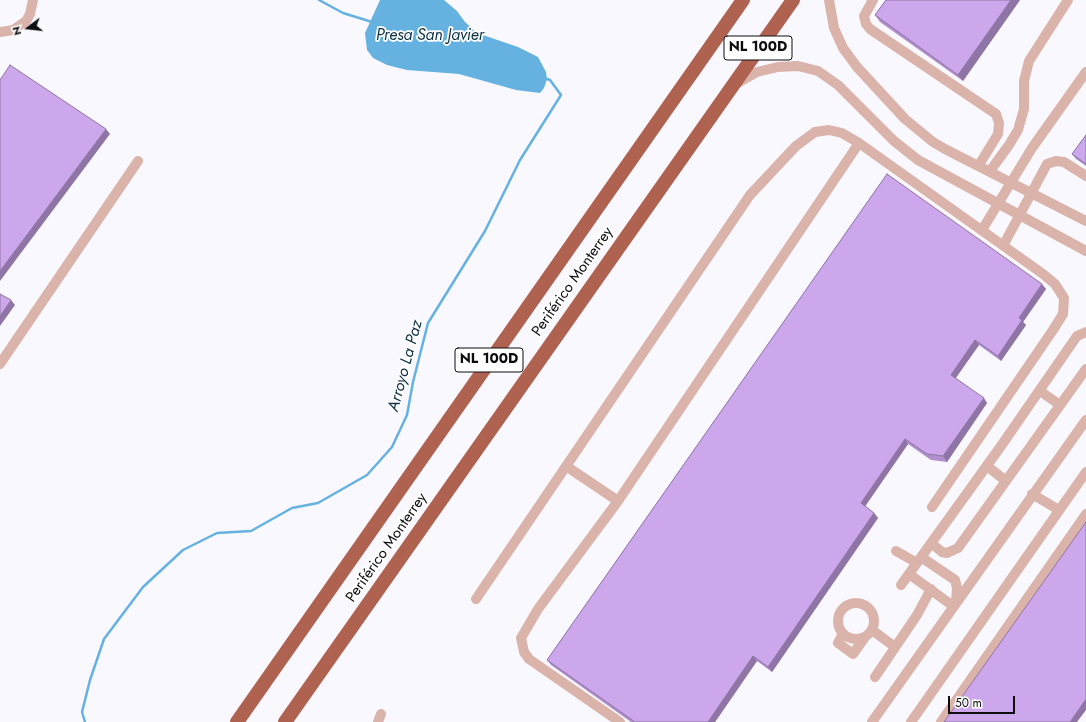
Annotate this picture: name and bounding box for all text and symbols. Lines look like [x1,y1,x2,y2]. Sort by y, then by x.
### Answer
north arrow [8,8,48,48]
text: N [8,25,25,37]
water label: Presa San Javier [376,26,484,46]
road number: NL 100D [724,36,792,60]
street label: Periférico Monterrey [529,224,617,340]
water label: Arroyo La Paz [385,318,427,414]
road number: NL 100D [455,348,523,372]
street label: Periférico Monterrey [343,490,431,606]
scale bar [950,688,1017,714]
text: 50 m [955,694,982,712]

